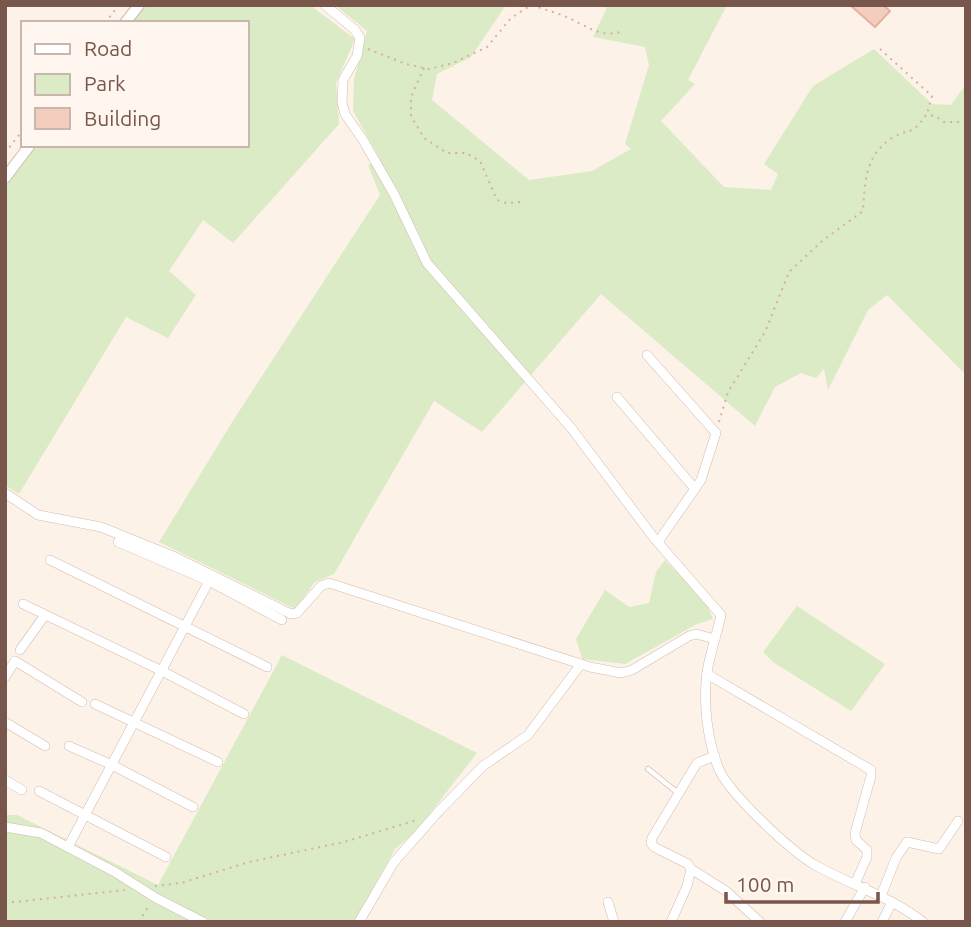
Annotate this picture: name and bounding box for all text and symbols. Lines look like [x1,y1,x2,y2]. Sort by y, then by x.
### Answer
legend [21,21,248,147]
text: Road [84,36,132,60]
text: Park [84,71,126,95]
text: Building [84,106,161,130]
scale bar [726,860,878,904]
text: 100 m [736,872,794,896]

